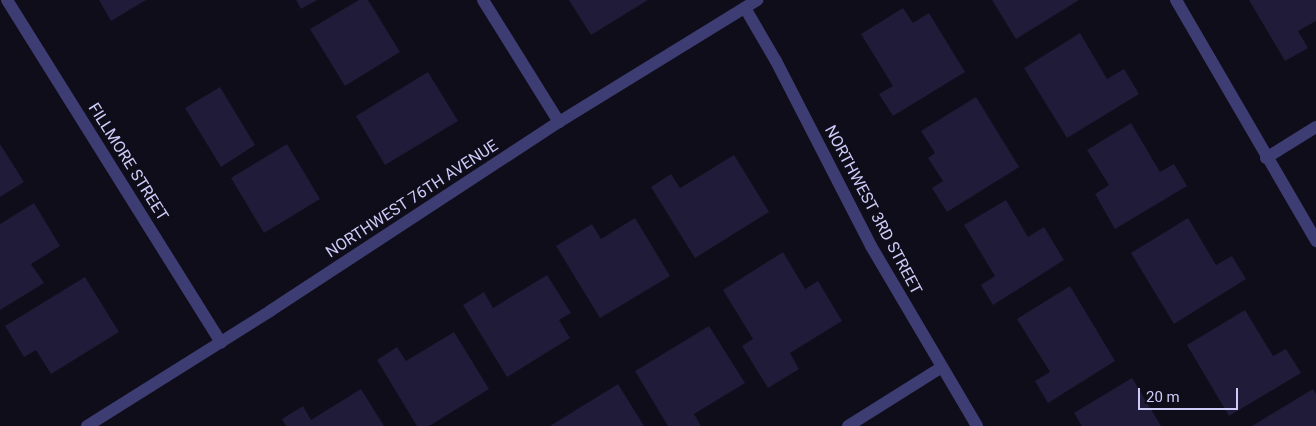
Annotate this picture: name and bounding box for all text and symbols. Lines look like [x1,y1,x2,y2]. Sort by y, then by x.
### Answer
street label: FILLMORE STREET [84,100,172,224]
street label: NORTHWEST 3RD STREET [820,122,926,298]
street label: NORTHWEST 76TH AVENUE [322,136,502,262]
scale bar [1141,378,1241,410]
text: 20 m [1146,388,1180,406]

